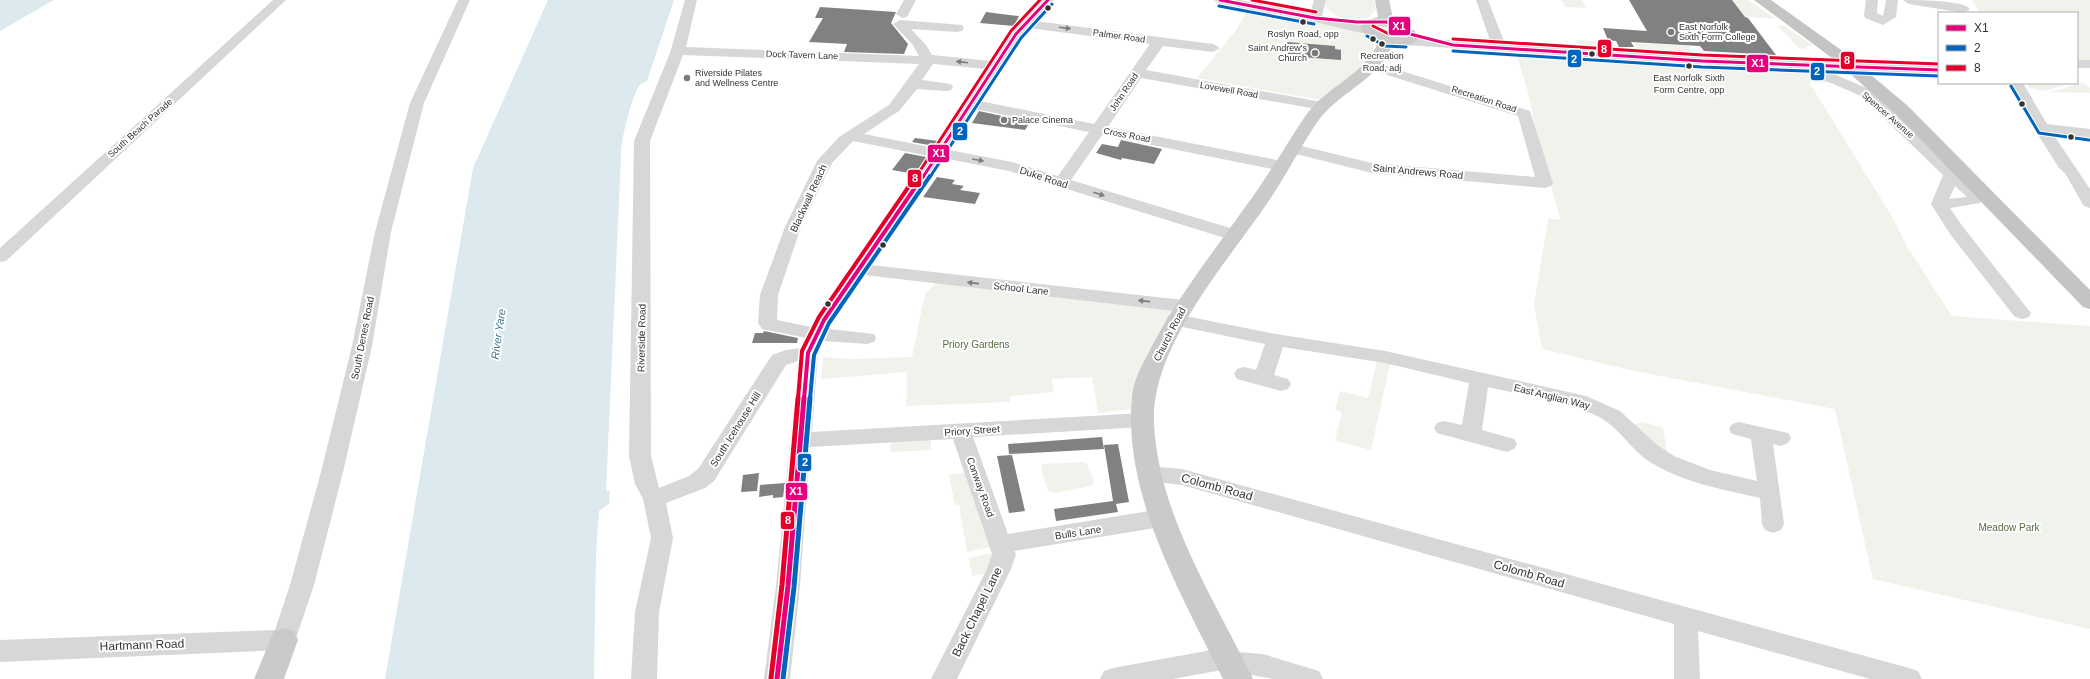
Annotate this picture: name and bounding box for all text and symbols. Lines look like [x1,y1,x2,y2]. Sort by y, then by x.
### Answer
unlabelled marker [1043,3,1053,13]
legend [1938,12,2078,84]
line badge: X1 [1388,16,1411,36]
marker: Roslyn Road, opp [1298,17,1308,27]
text: X1 [1392,20,1406,32]
text: X1 [1974,21,1989,35]
place label: East Norfolk Sixth Form College [1679,22,1756,42]
one-way arrow [1059,25,1071,32]
street label: Palmer Road [1092,27,1146,45]
marker: East Norfolk Sixth Form College [1666,27,1676,37]
place label: Roslyn Road, opp [1267,29,1339,39]
unlabelled marker [1368,34,1378,44]
marker: Recreation Road, adj [1377,39,1387,49]
line badge: 8 [1597,39,1612,58]
text: 2 [1974,41,1981,55]
place label: Saint Andrew's Church [1248,43,1307,63]
text: 8 [1601,43,1607,55]
marker: Saint Andrew's Church [1310,48,1320,58]
street label: Dock Tavern Lane [766,49,838,61]
line badge: 2 [1567,49,1582,68]
unlabelled marker [1587,49,1597,59]
place label: Recreation Road, adj [1360,51,1404,73]
line badge: 8 [1840,51,1855,70]
text: 2 [1571,53,1577,65]
line badge: X1 [1746,54,1769,73]
text: 8 [1844,54,1850,66]
text: X1 [1751,57,1765,69]
one-way arrow [956,59,968,65]
marker: East Norfolk Sixth Form Centre, opp [1684,61,1694,71]
text: 8 [1974,61,1981,75]
line badge: 2 [1810,62,1825,81]
text: 2 [1814,65,1820,77]
place label: Riverside Pilates and Wellness Centre [695,68,778,88]
street label: John Road [1108,71,1140,113]
marker: Riverside Pilates and Wellness Centre [682,73,692,83]
place label: East Norfolk Sixth Form Centre, opp [1653,73,1725,95]
street label: Lovewell Road [1199,80,1259,100]
street label: Recreation Road [1450,84,1518,114]
street label: Spencer Avenue [1860,90,1916,140]
street label: South Beach Parade [106,96,174,160]
unlabelled marker [2017,99,2027,109]
marker: Palace Cinema [999,115,1009,125]
place label: Palace Cinema [1012,115,1073,125]
line badge: 2 [952,122,968,141]
text: 2 [957,125,963,137]
street label: Cross Road [1103,126,1151,144]
unlabelled marker [2066,132,2076,142]
line badge: X1 [927,144,950,163]
text: X1 [932,147,946,159]
one-way arrow [972,157,984,163]
street label: Saint Andrews Road [1372,162,1464,181]
street label: Blackwall Reach [788,163,829,234]
street label: Duke Road [1018,165,1069,190]
line badge: 8 [907,169,922,188]
text: 8 [912,172,918,184]
one-way arrow [1093,191,1105,197]
unlabelled marker [878,240,888,250]
one-way arrow [967,280,979,286]
street label: School Lane [993,280,1050,297]
street label: South Denes Road [349,296,376,381]
one-way arrow [1138,298,1150,304]
unlabelled marker [823,299,833,309]
street label: Riverside Road [635,304,648,372]
street label: Church Road [1151,305,1188,363]
water label: River Yare [489,308,507,360]
park label: Priory Gardens [942,339,1010,350]
street label: East Anglian Way [1513,382,1591,411]
street label: South Icehouse Hill [708,390,763,469]
street label: Priory Street [944,423,1000,438]
line badge: 2 [797,453,812,472]
text: 2 [802,456,808,468]
street label: Conway Road [965,456,996,519]
street label: Colomb Road [1180,471,1254,503]
line badge: X1 [785,482,808,501]
text: X1 [789,485,803,497]
line badge: 8 [780,511,795,530]
text: 8 [785,514,791,526]
park label: Meadow Park [1978,522,2041,533]
street label: Bulls Lane [1054,523,1102,542]
street label: Colomb Road [1492,557,1566,591]
street label: Back Chapel Lane [949,565,1005,659]
street label: Hartmann Road [99,637,185,653]

